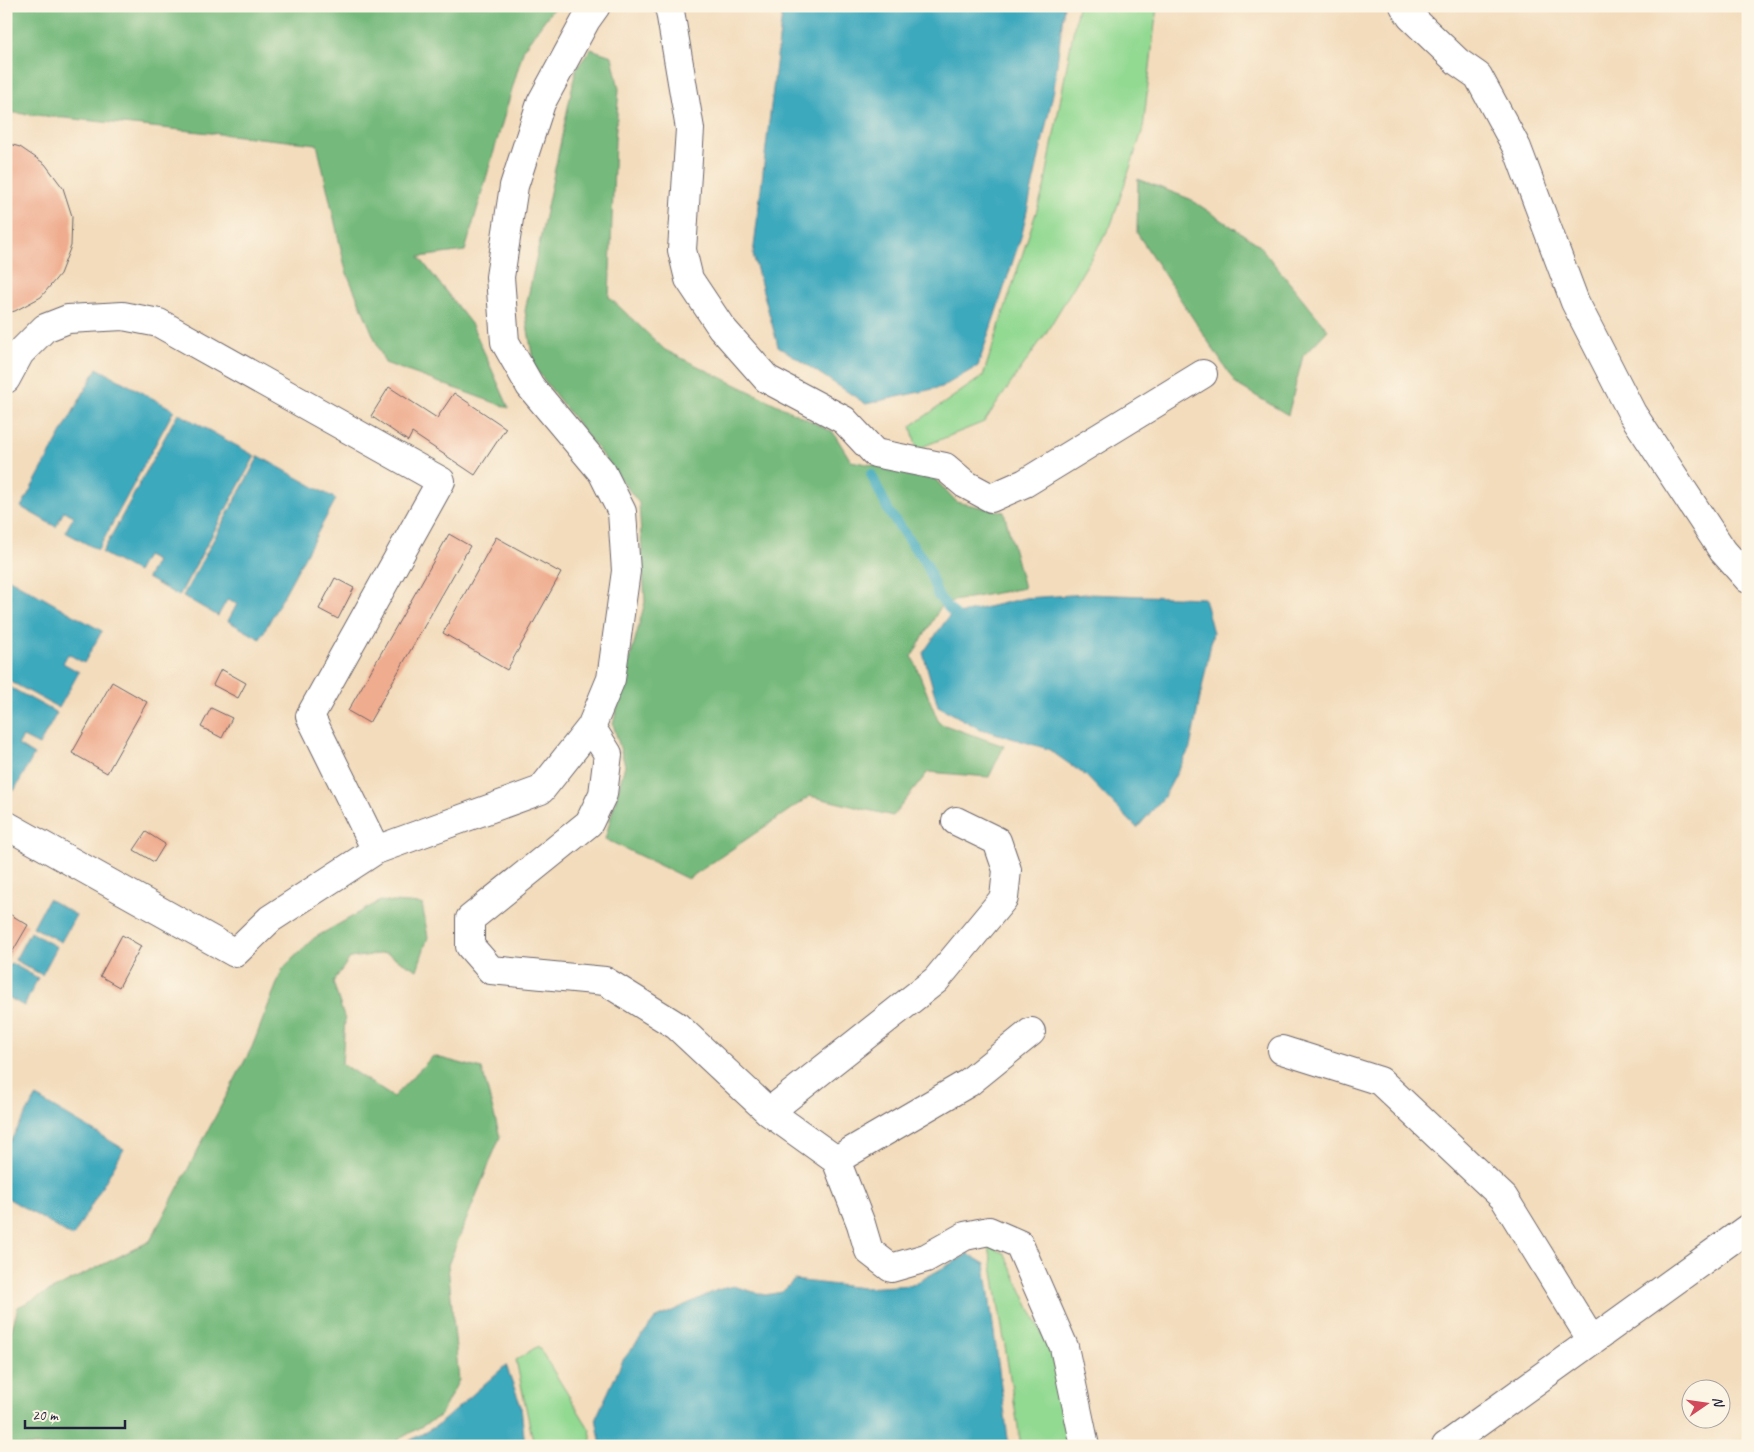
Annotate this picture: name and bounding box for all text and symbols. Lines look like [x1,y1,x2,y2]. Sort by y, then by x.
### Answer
north arrow [1682,1380,1732,1430]
text: N [1709,1395,1728,1410]
scale bar [25,1397,125,1429]
text: 20 m [32,1406,59,1425]

